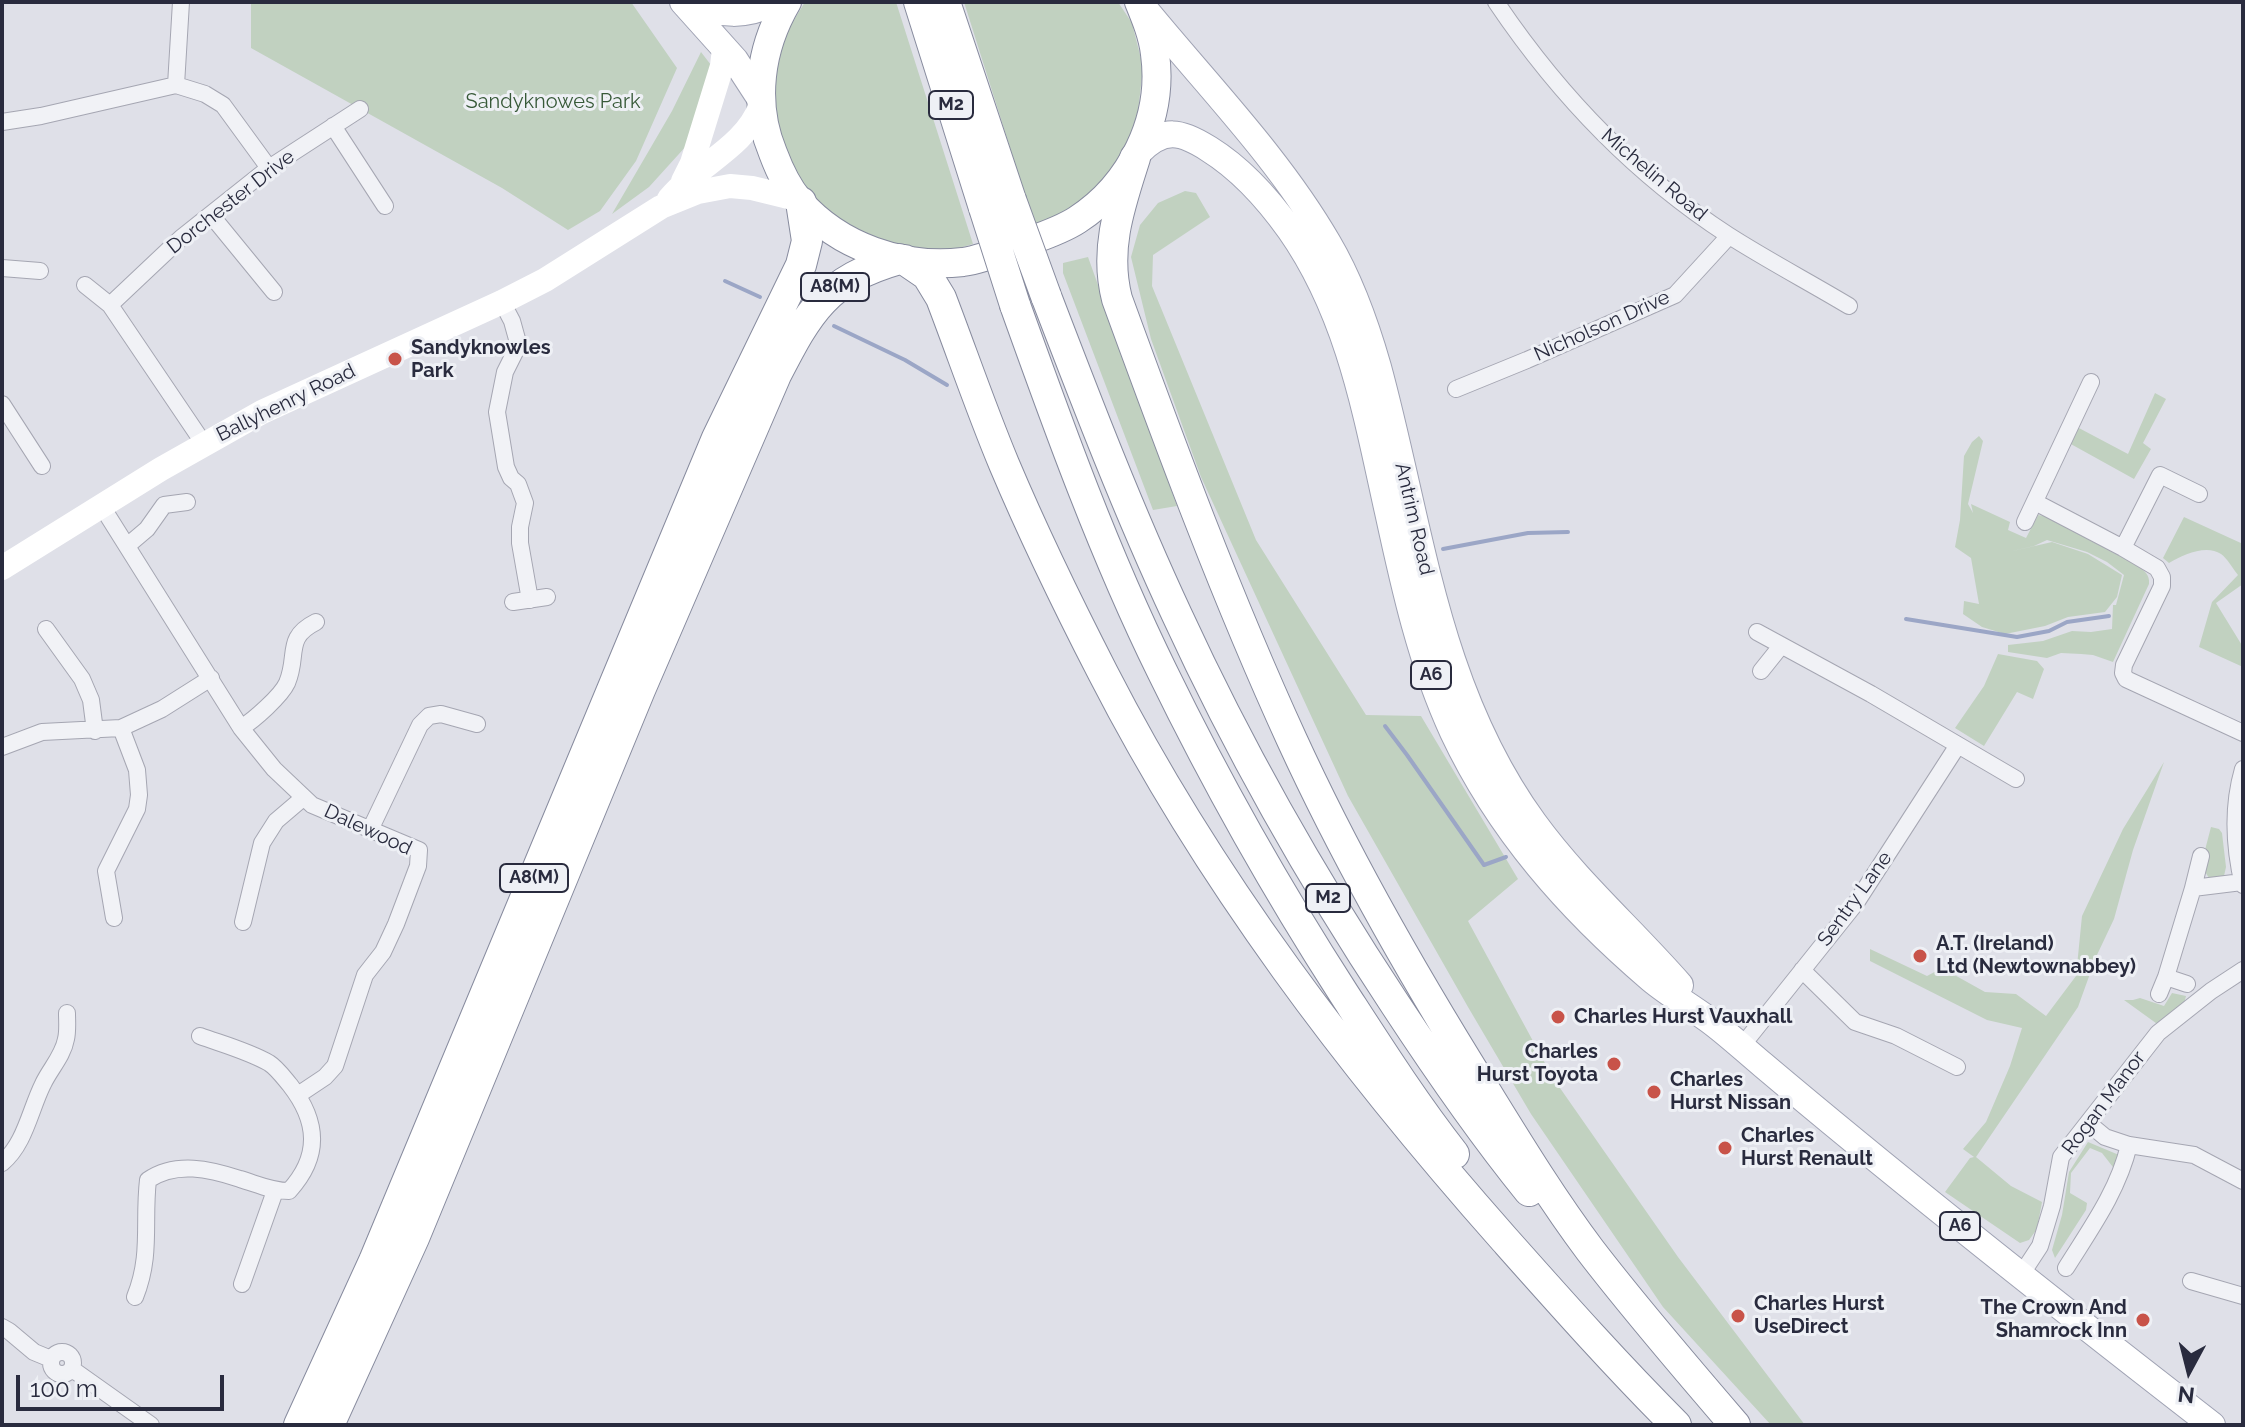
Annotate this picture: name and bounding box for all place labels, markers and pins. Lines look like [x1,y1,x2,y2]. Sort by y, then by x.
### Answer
place label: Sandyknowles Park [411,336,551,383]
marker: Sandyknowles Park [386,350,404,368]
place label: A.T. (Ireland) Ltd (Newtownabbey) [1936,932,2136,979]
marker: A.T. (Ireland) Ltd (Newtownabbey) [1911,947,1929,965]
place label: Charles Hurst Vauxhall [1574,1005,1792,1029]
marker: Charles Hurst Vauxhall [1549,1008,1567,1026]
place label: Charles Hurst Toyota [1477,1040,1598,1087]
marker: Charles Hurst Toyota [1605,1055,1623,1073]
place label: Charles Hurst Nissan [1670,1068,1791,1115]
marker: Charles Hurst Nissan [1645,1083,1663,1101]
place label: Charles Hurst Renault [1741,1124,1873,1171]
marker: Charles Hurst Renault [1716,1139,1734,1157]
place label: Charles Hurst UseDirect [1754,1292,1885,1339]
place label: The Crown And Shamrock Inn [1981,1296,2127,1343]
marker: Charles Hurst UseDirect [1729,1307,1747,1325]
marker: The Crown And Shamrock Inn [2134,1311,2152,1329]

